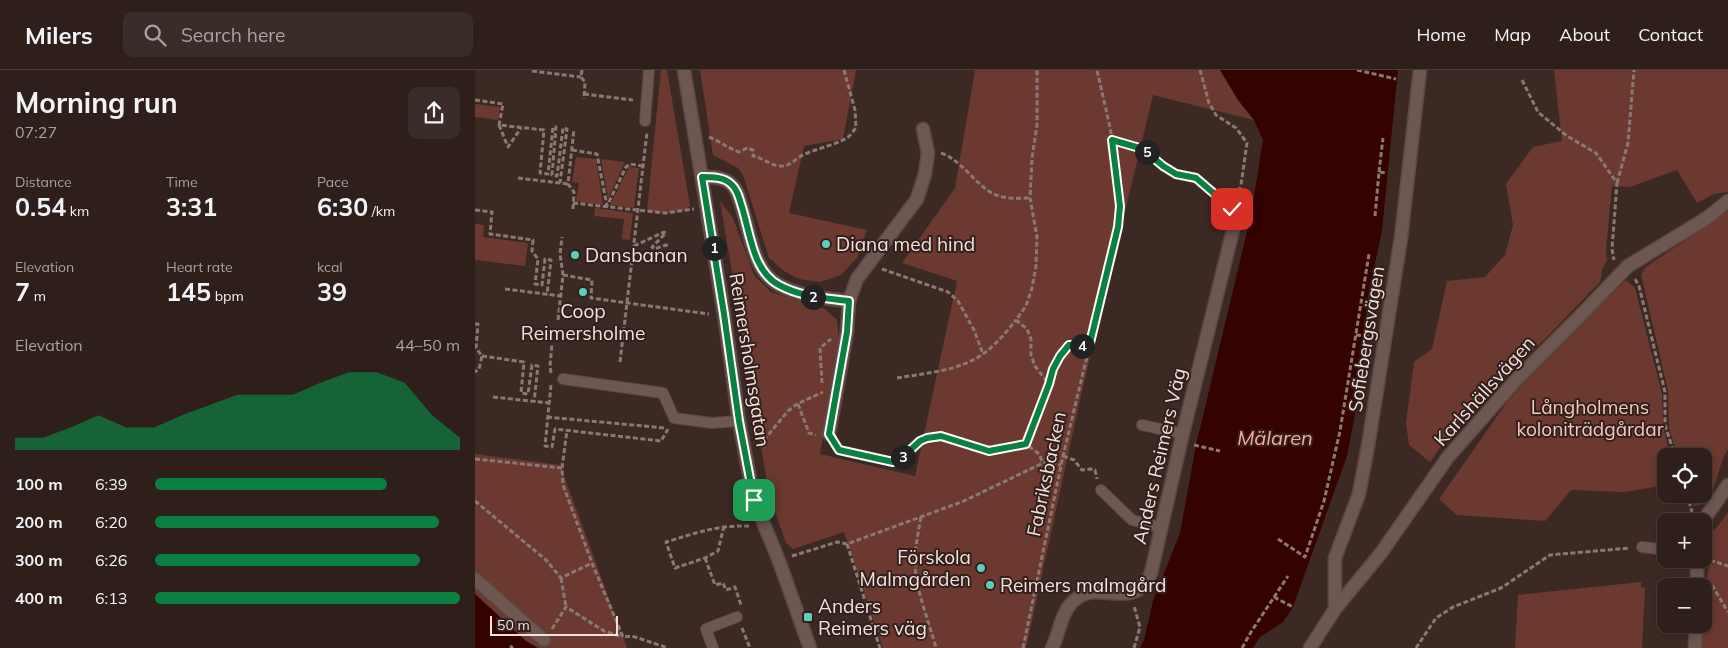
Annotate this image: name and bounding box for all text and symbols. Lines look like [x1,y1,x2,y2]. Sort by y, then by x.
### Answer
search box [123,12,473,57]
text: Milers [25,20,93,50]
icon: search [141,21,169,49]
text: Search here [181,23,285,47]
text: Home [1416,23,1466,46]
text: Map [1494,23,1531,46]
text: About [1559,23,1610,46]
text: Contact [1638,23,1703,46]
text: Morning run [15,85,178,120]
button: share [408,87,460,139]
text: 07:27 [15,122,57,142]
pin: 5 [1135,140,1159,164]
text: 5 [1143,143,1152,161]
text: Distance [15,173,72,191]
text: Time [166,173,198,191]
text: Pace [317,173,349,191]
pin [1211,188,1253,230]
text: 0.54 [15,191,66,222]
text: 3:31 [166,191,217,222]
text: 6:30 [317,191,368,222]
icon: check [1218,195,1246,223]
text: km [66,202,89,220]
text: /km [368,202,395,220]
place label: Diana med hind [836,232,975,256]
pin: 1 [701,236,727,260]
marker: Diana med hind [820,238,832,250]
text: 1 [710,239,719,257]
place label: Dansbanan [585,243,688,267]
marker: Dansbanan [569,249,581,261]
text: Elevation [15,258,74,276]
text: Heart rate [166,258,233,276]
text: kcal [317,258,343,276]
street label: Sofiebergsvägen [1343,264,1389,414]
street label: Reimersholmsgatan [724,271,776,449]
text: 7 [15,276,30,307]
text: 145 [166,276,211,307]
text: 39 [317,276,347,307]
pin: 2 [801,284,825,310]
marker: Coop Reimersholme [577,286,589,298]
text: m [30,287,46,305]
text: bpm [211,287,244,305]
text: 2 [809,288,818,306]
place label: Coop Reimersholme [521,299,645,345]
street label: Karlshällsvägen [1428,331,1540,451]
pin: 4 [1069,334,1095,358]
text: Elevation [15,335,83,355]
text: 44–50 m [395,335,460,355]
text: 4 [1078,337,1087,355]
street label: Anders Reimers Väg [1127,366,1191,546]
park label: Långholmens koloniträdgårdar [1516,395,1664,441]
street label: Fabriksbacken [1021,409,1071,539]
water label: Mälaren [1237,425,1313,450]
pin: 3 [891,444,915,470]
text: 3 [899,448,908,466]
map controls [1657,448,1712,633]
button: locate [1657,448,1712,503]
text: 100 m [15,474,63,494]
text: 6:39 [95,474,127,494]
pin [733,479,775,521]
icon: arrive [740,486,768,514]
text: 200 m [15,512,63,532]
text: 6:20 [95,512,127,532]
button: + [1657,513,1712,568]
place label: Förskola Malmgården [860,545,971,591]
text: 300 m [15,550,63,570]
text: 6:26 [95,550,127,570]
marker: Förskola Malmgården [975,562,987,574]
place label: Reimers malmgård [1000,573,1166,597]
button: − [1657,578,1712,633]
marker: Reimers malmgård [984,579,996,591]
text: 400 m [15,588,63,608]
text: 6:13 [95,588,127,608]
place label: Anders Reimers väg [818,594,927,640]
marker: Anders Reimers väg [802,611,814,623]
scale bar [490,613,617,636]
text: 50 m [497,616,530,634]

